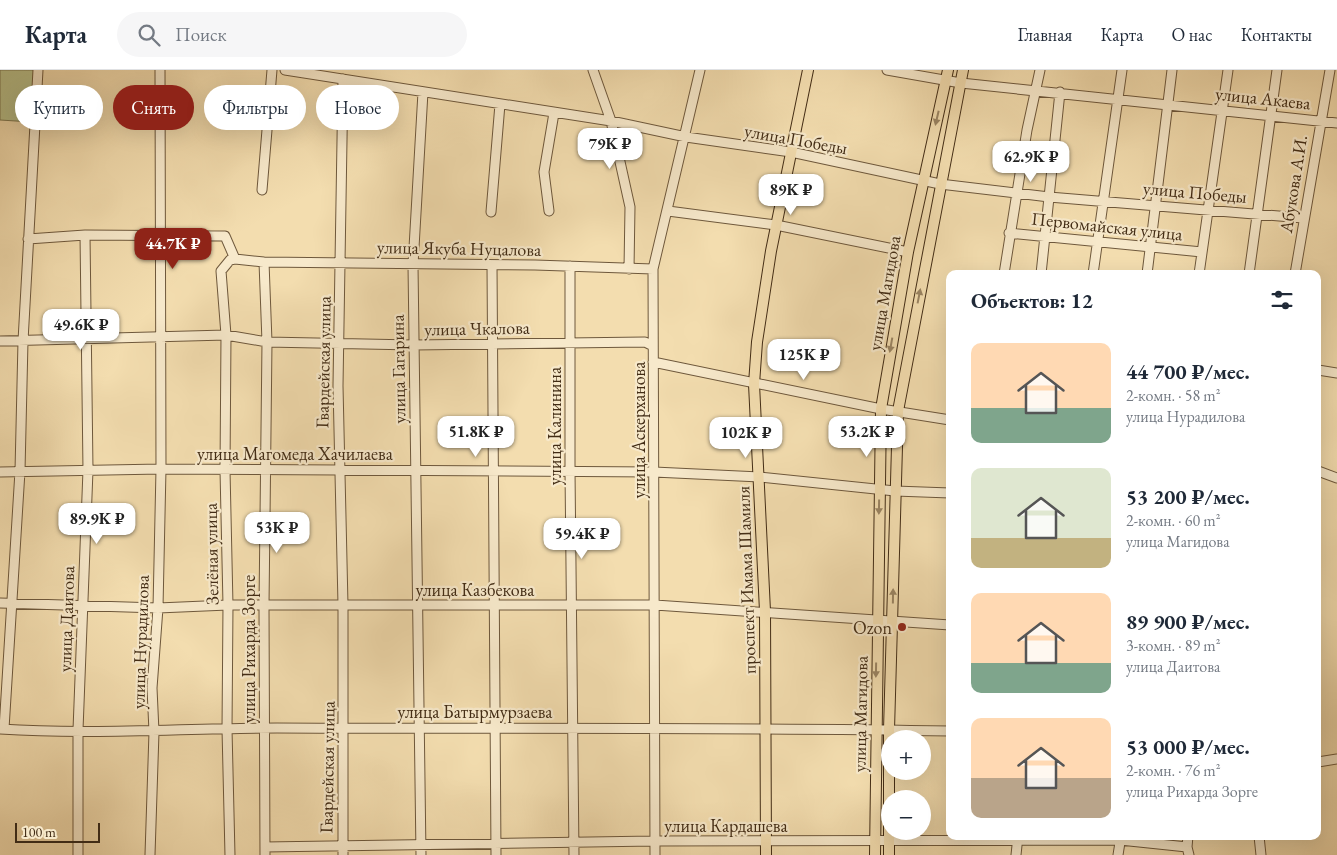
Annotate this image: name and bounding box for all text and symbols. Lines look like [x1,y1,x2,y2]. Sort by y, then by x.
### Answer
search box [117,12,467,57]
text: Карта [25,19,87,50]
icon: search [135,21,163,49]
text: Поиск [175,22,227,47]
text: Главная [1018,23,1072,46]
text: Карта [1100,23,1143,46]
text: О нас [1171,23,1213,46]
text: Контакты [1241,23,1312,46]
street label: улица Акаева [1214,82,1312,115]
chip: Купить [15,85,103,130]
chip: Снять [113,85,194,130]
chip: Фильтры [204,85,306,130]
chip: Новое [316,85,399,130]
one-way arrow [933,110,941,125]
street label: улица Победы [743,119,849,159]
pin: 79K ₽ [575,128,645,170]
text: 79K ₽ [589,133,631,154]
street label: Абукова А.И. [1274,133,1312,236]
pin: 62.9K ₽ [985,140,1077,183]
text: 62.9K ₽ [1003,146,1059,167]
pin: 89K ₽ [756,174,826,216]
street label: улица Победы [1142,176,1248,208]
text: 89K ₽ [770,179,812,200]
street label: Первомайская улица [1030,207,1185,245]
pin: 44.7K ₽ [127,228,219,270]
text: 44.7K ₽ [145,233,201,254]
street label: улица Магидова [863,233,906,352]
street label: улица Якуба Нуцалова [377,235,542,261]
icon: filters [1268,286,1296,314]
one-way arrow [915,287,923,303]
text: Объектов: 12 [971,287,1093,314]
street label: Гвардейская улица [310,295,336,428]
pin: 49.6K ₽ [35,308,127,351]
street label: улица Гагарина [386,313,410,424]
text: 49.6K ₽ [53,314,109,335]
street label: улица Чкалова [424,316,531,340]
pin: 125K ₽ [763,338,845,381]
one-way arrow [887,338,895,354]
text: 125K ₽ [778,344,830,365]
text: 44 700 ₽/мес. [1126,358,1250,385]
street label: улица Аскерханова [627,361,650,498]
icon: home [1011,363,1071,423]
street label: улица Калинина [543,366,566,485]
text: 2-комн. · 58 m² [1126,385,1221,406]
text: улица Нурадилова [1126,406,1245,427]
pin: 51.8K ₽ [430,416,522,458]
pin: 102K ₽ [705,416,787,459]
pin: 53.2K ₽ [821,416,913,458]
text: 51.8K ₽ [448,421,504,442]
text: 53.2K ₽ [839,421,895,442]
text: 102K ₽ [720,422,772,443]
street label: улица Магомеда Хачилаева [197,442,394,465]
text: 53 200 ₽/мес. [1126,483,1250,510]
street label: проспект Имама Шамиля [731,486,761,674]
icon: home [1011,488,1071,548]
one-way arrow [875,499,883,515]
pin: 89.9K ₽ [51,502,143,545]
street label: Зелёная улица [199,502,223,605]
text: 89.9K ₽ [69,508,125,529]
text: 2-комн. · 60 m² [1126,510,1221,531]
pin: 53K ₽ [242,512,312,554]
text: 53K ₽ [256,517,298,538]
pin: 59.4K ₽ [536,518,628,560]
text: 59.4K ₽ [554,523,610,544]
text: улица Магидова [1126,531,1230,552]
street label: улица Даитова [53,565,79,672]
street label: улица Нурадилова [126,574,154,710]
street label: улица Рихарда Зорге [237,575,260,723]
street label: улица Казбекова [416,578,535,601]
one-way arrow [889,588,897,604]
text: 89 900 ₽/мес. [1126,608,1250,635]
icon: home [1011,613,1071,673]
place label: Ozon [853,616,892,639]
marker: Ozon [896,621,908,633]
text: 3-комн. · 89 m² [1126,635,1221,656]
street label: улица Магидова [847,655,873,772]
text: улица Даитова [1126,656,1220,677]
one-way arrow [872,662,880,678]
street label: Гвардейская улица [314,700,340,833]
street label: улица Батырмурзаева [397,700,553,723]
map controls [881,730,931,840]
button: + [881,730,931,780]
text: 53 000 ₽/мес. [1126,733,1250,760]
icon: home [1011,738,1071,798]
text: 2-комн. · 76 m² [1126,760,1221,781]
text: улица Рихарда Зорге [1126,781,1258,802]
button: − [881,790,931,840]
street label: улица Кардашева [664,814,788,837]
scale bar [15,820,100,843]
text: 100 m [22,823,56,841]

